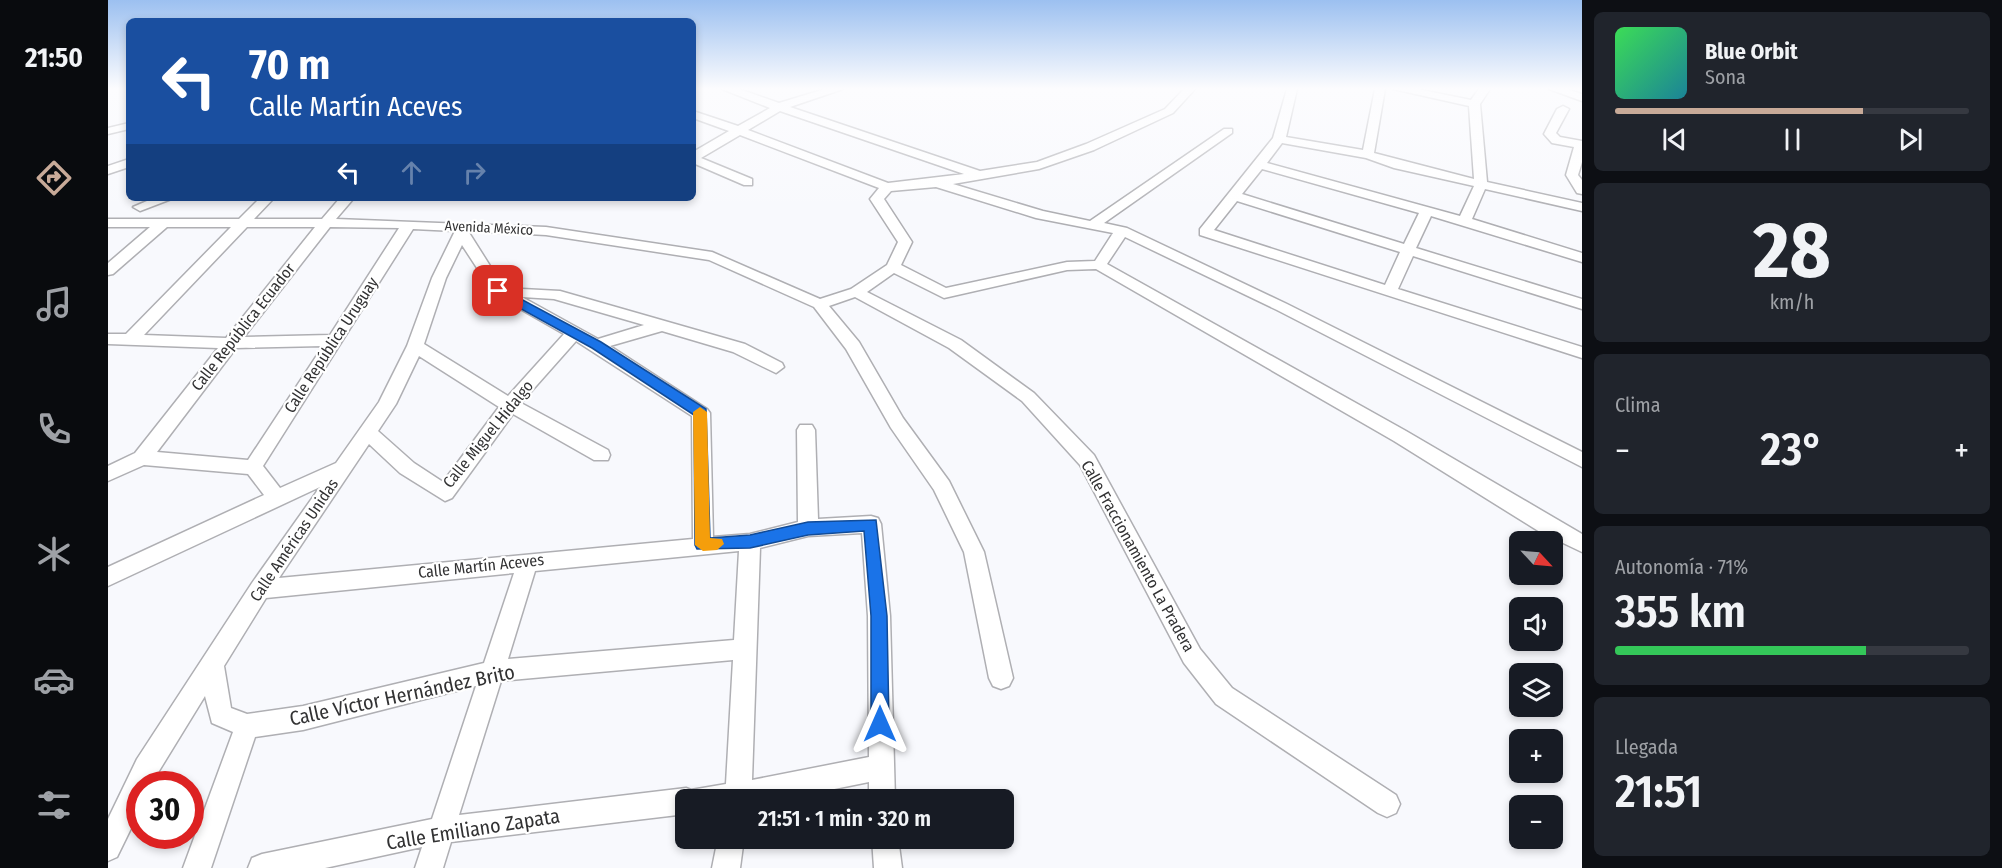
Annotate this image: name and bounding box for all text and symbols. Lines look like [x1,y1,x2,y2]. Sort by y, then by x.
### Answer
text: Blue Orbit [1705,38,1798,65]
text: 70 m [249,40,330,90]
text: 21:50 [25,42,83,74]
icon: left [150,42,228,120]
text: Sona [1705,65,1746,89]
text: Calle Martín Aceves [249,91,463,123]
icon: previous [1658,123,1691,156]
icon: pause [1776,123,1809,156]
icon: next [1894,123,1927,156]
icon: left [332,156,365,189]
icon: ahead [395,156,428,189]
icon: right [458,156,491,189]
icon: directions [33,157,75,199]
text: 28 [1753,204,1831,298]
street label: Avenida México [444,217,534,239]
street label: Calle República Ecuador [187,259,299,395]
pin [472,265,523,316]
street label: Calle República Uruguay [280,273,382,416]
icon: arrive [481,274,514,307]
icon: music [33,283,75,325]
text: km/h [1770,290,1814,314]
street label: Calle Miguel Hidalgo [439,376,537,492]
text: Clima [1615,393,1660,417]
icon: phone [33,408,75,450]
text: 23° [1761,423,1823,477]
text: − [1615,431,1630,471]
text: + [1954,431,1969,471]
street label: Calle Fraccionamiento La Pradera [1077,457,1199,655]
street label: Calle Américas Unidas [246,475,342,605]
north arrow [1509,531,1563,585]
map controls [1509,531,1563,849]
icon: climate [33,533,75,575]
street label: Calle Martín Aceves [417,550,545,582]
text: Autonomía · 71% [1615,555,1748,579]
text: 355 km [1615,585,1746,639]
button: sound [1509,597,1563,651]
icon: car [33,659,75,701]
street label: Calle Víctor Hernández Brito [287,659,517,731]
button: layers [1509,663,1563,717]
position arrow [848,692,912,756]
button: + [1509,729,1563,783]
text: Llegada [1615,735,1678,759]
text: 21:51 [1615,765,1702,819]
speed limit sign: 30 [126,771,204,849]
icon: filters [33,784,75,826]
button: − [1509,795,1563,849]
street label: Calle Emiliano Zapata [384,803,562,855]
text: 21:51 · 1 min · 320 m [758,805,931,832]

